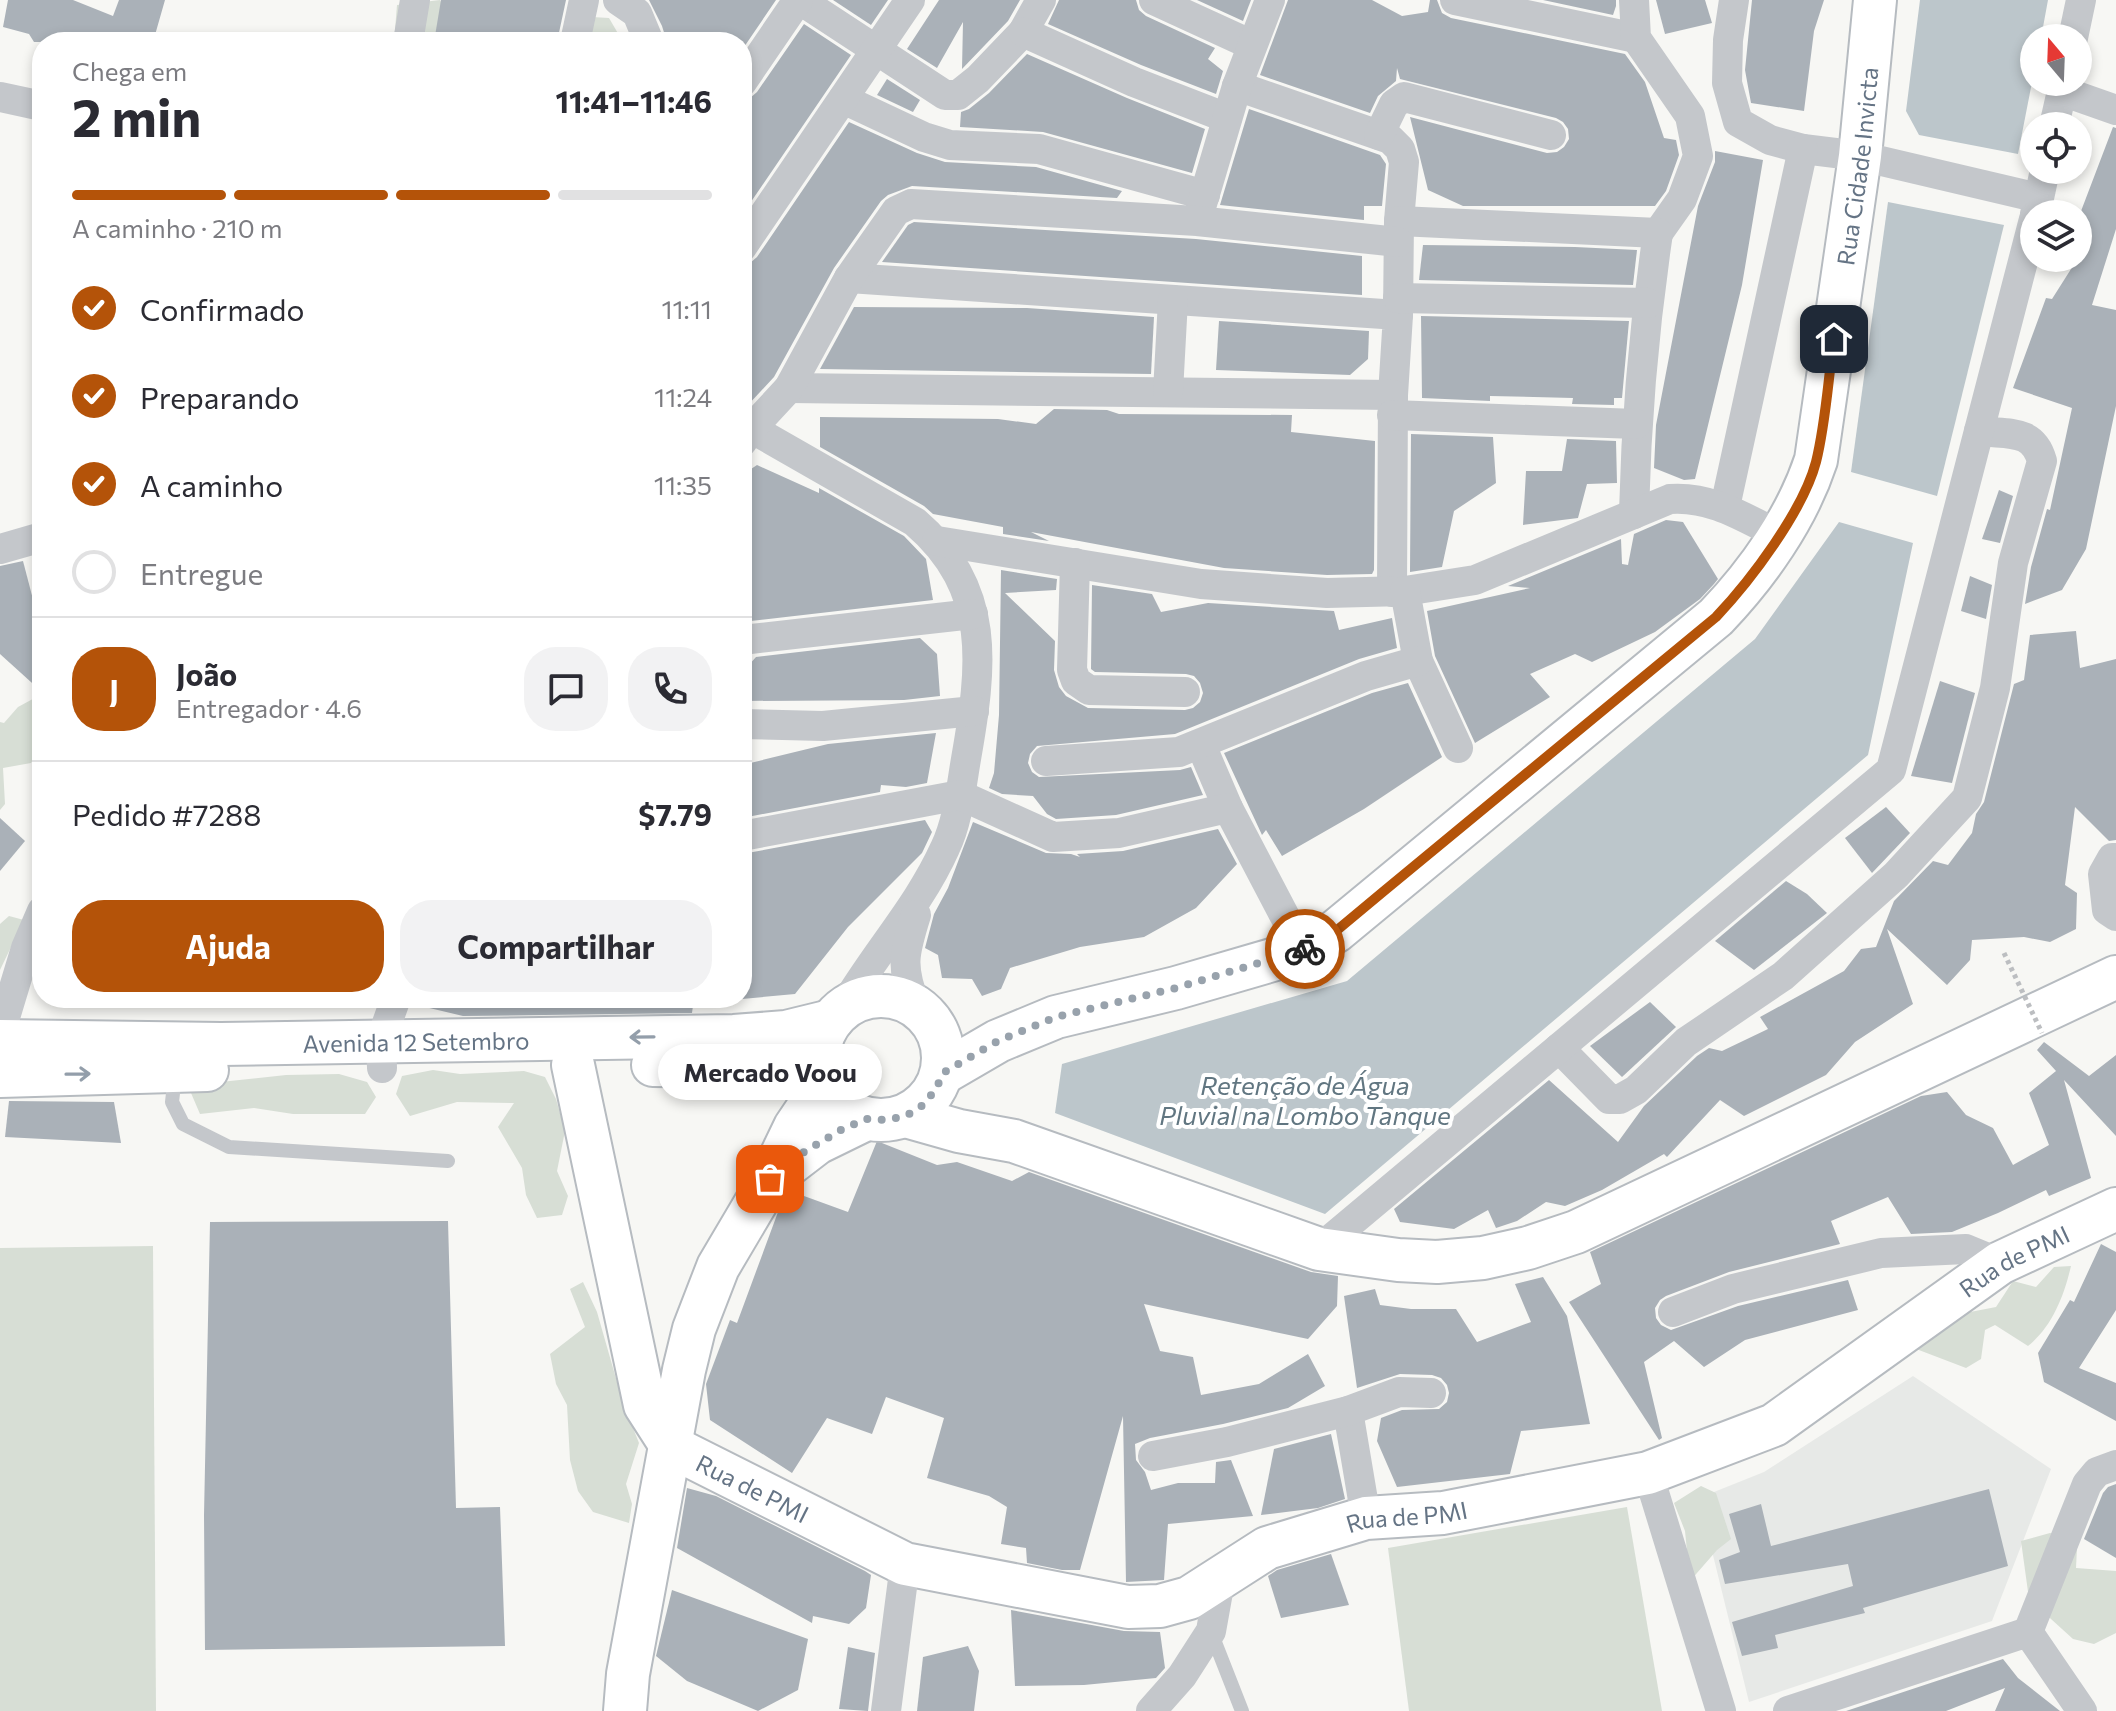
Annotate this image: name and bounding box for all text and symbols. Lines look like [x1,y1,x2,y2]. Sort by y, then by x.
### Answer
north arrow [2020,24,2092,96]
map controls [2020,24,2092,272]
text: Chega em [72,55,187,86]
street label: Rua Cidade Invicta [1830,66,1883,267]
text: 11:41–11:46 [555,82,712,119]
text: 2 min [72,84,201,148]
button: locate [2020,112,2092,184]
button: layers [2020,200,2092,272]
text: A caminho · 210 m [72,212,282,243]
icon: check [72,286,116,330]
text: Confirmado [140,290,304,327]
text: 11:11 [661,293,712,324]
pin [1800,305,1868,373]
icon: home [1812,317,1856,361]
icon: check [72,374,116,418]
text: Preparando [140,378,299,415]
text: 11:24 [654,381,712,412]
icon: check [72,462,116,506]
text: A caminho [140,466,283,503]
text: 11:35 [654,469,712,500]
text: Entregue [140,554,263,591]
button: chat [524,647,608,731]
button: phone [628,647,712,731]
text: João [176,655,237,692]
text: J [109,671,119,708]
text: Entregador · 4.6 [176,692,362,723]
text: Pedido #7288 [72,795,261,832]
text: $7.79 [638,795,712,832]
button: Ajuda [72,900,384,992]
button: Compartilhar [400,900,712,992]
courier [1265,909,1345,989]
icon: bike [1283,927,1327,971]
street label: Avenida 12 Setembro [302,1025,530,1057]
one-way arrow [629,1029,656,1045]
callout: Mercado Voou [658,1043,882,1099]
text: Mercado Voou [683,1056,857,1087]
one-way arrow [64,1066,91,1082]
water label: Retenção de Água Pluvial na Lombo Tanque [1159,1069,1451,1130]
pin [736,1145,804,1213]
icon: bag [748,1157,792,1201]
street label: Rua de PMI [1953,1218,2074,1302]
street label: Rua de PMI [692,1447,814,1528]
street label: Rua de PMI [1342,1494,1470,1538]

